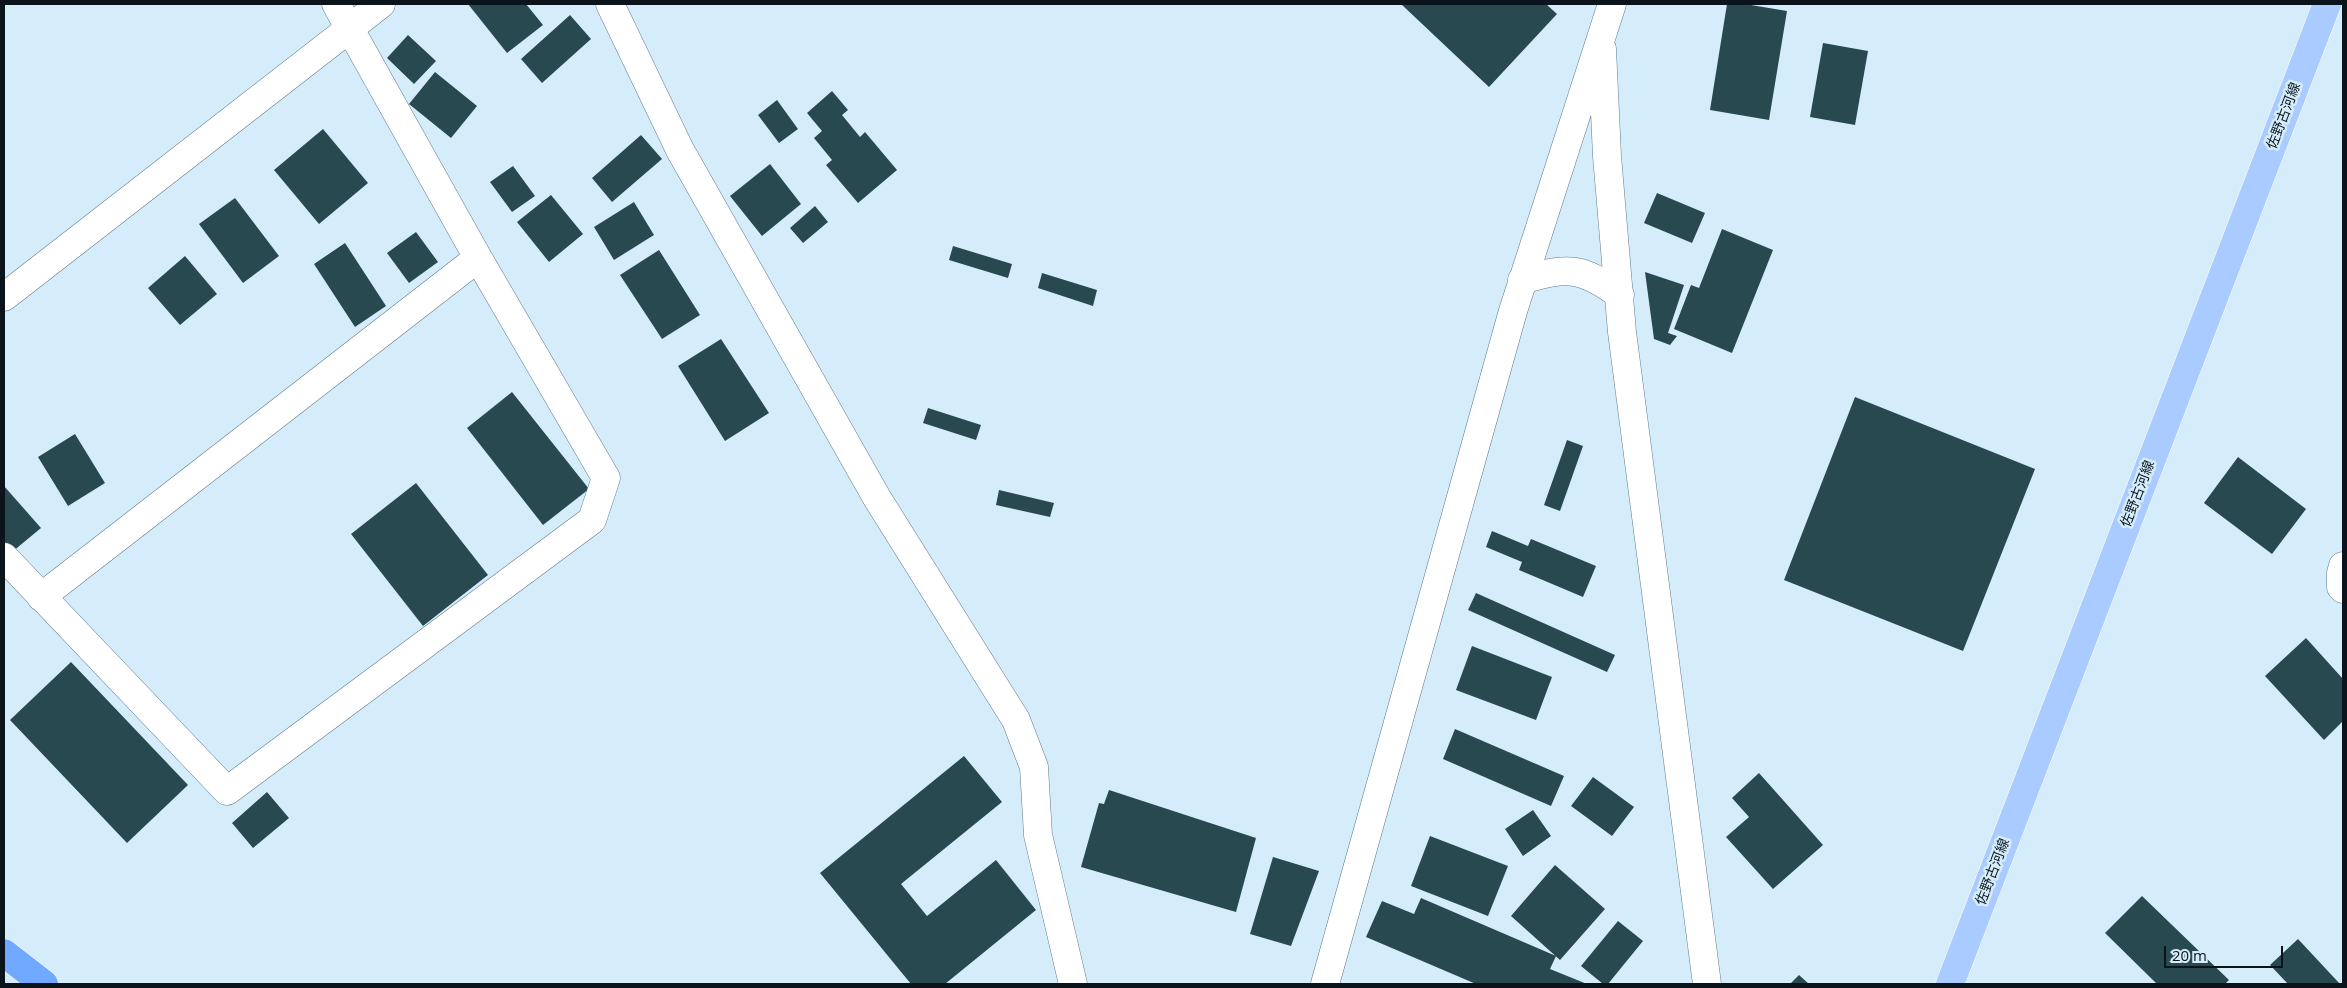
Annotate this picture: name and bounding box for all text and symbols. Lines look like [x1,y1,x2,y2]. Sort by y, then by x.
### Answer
street label: 佐野古河線 [2264,80,2304,152]
street label: 佐野古河線 [2118,458,2158,530]
street label: 佐野古河線 [1973,836,2013,908]
scale bar [2167,936,2286,968]
text: 20 m [2172,945,2207,965]

